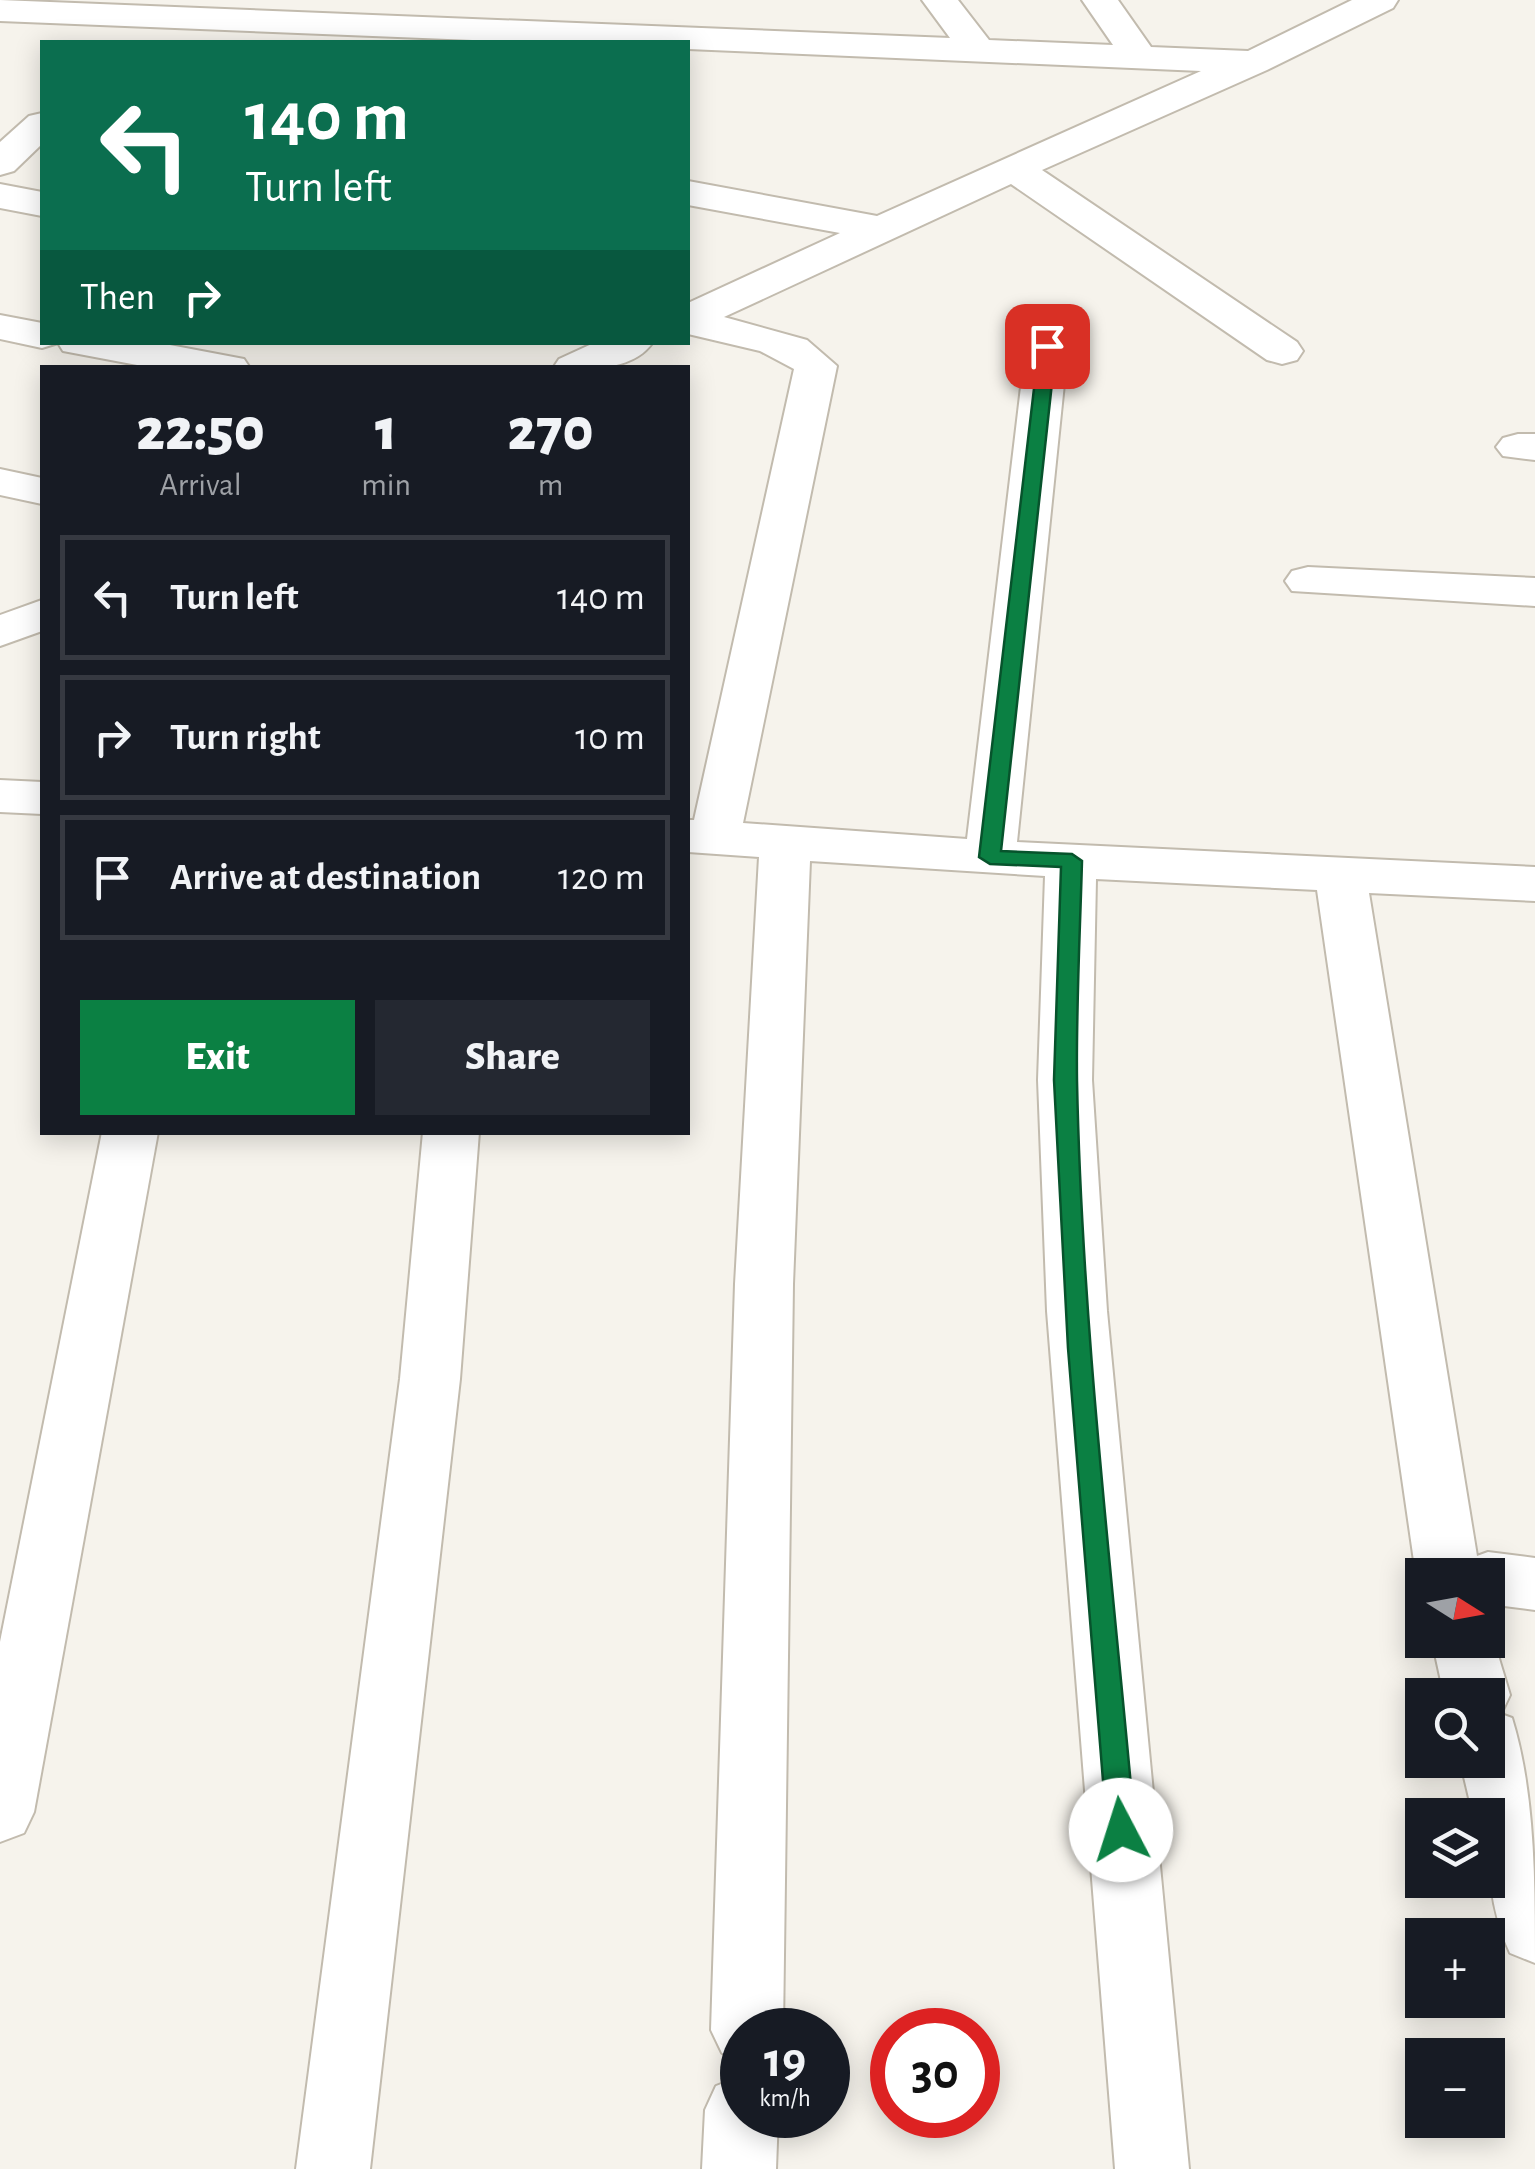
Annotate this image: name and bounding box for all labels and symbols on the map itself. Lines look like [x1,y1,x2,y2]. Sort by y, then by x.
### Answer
pin [1005,304,1090,389]
north arrow [1405,1558,1505,1658]
position arrow [1069,1778,1173,1882]
speed limit sign: 30 [870,2008,1000,2138]

